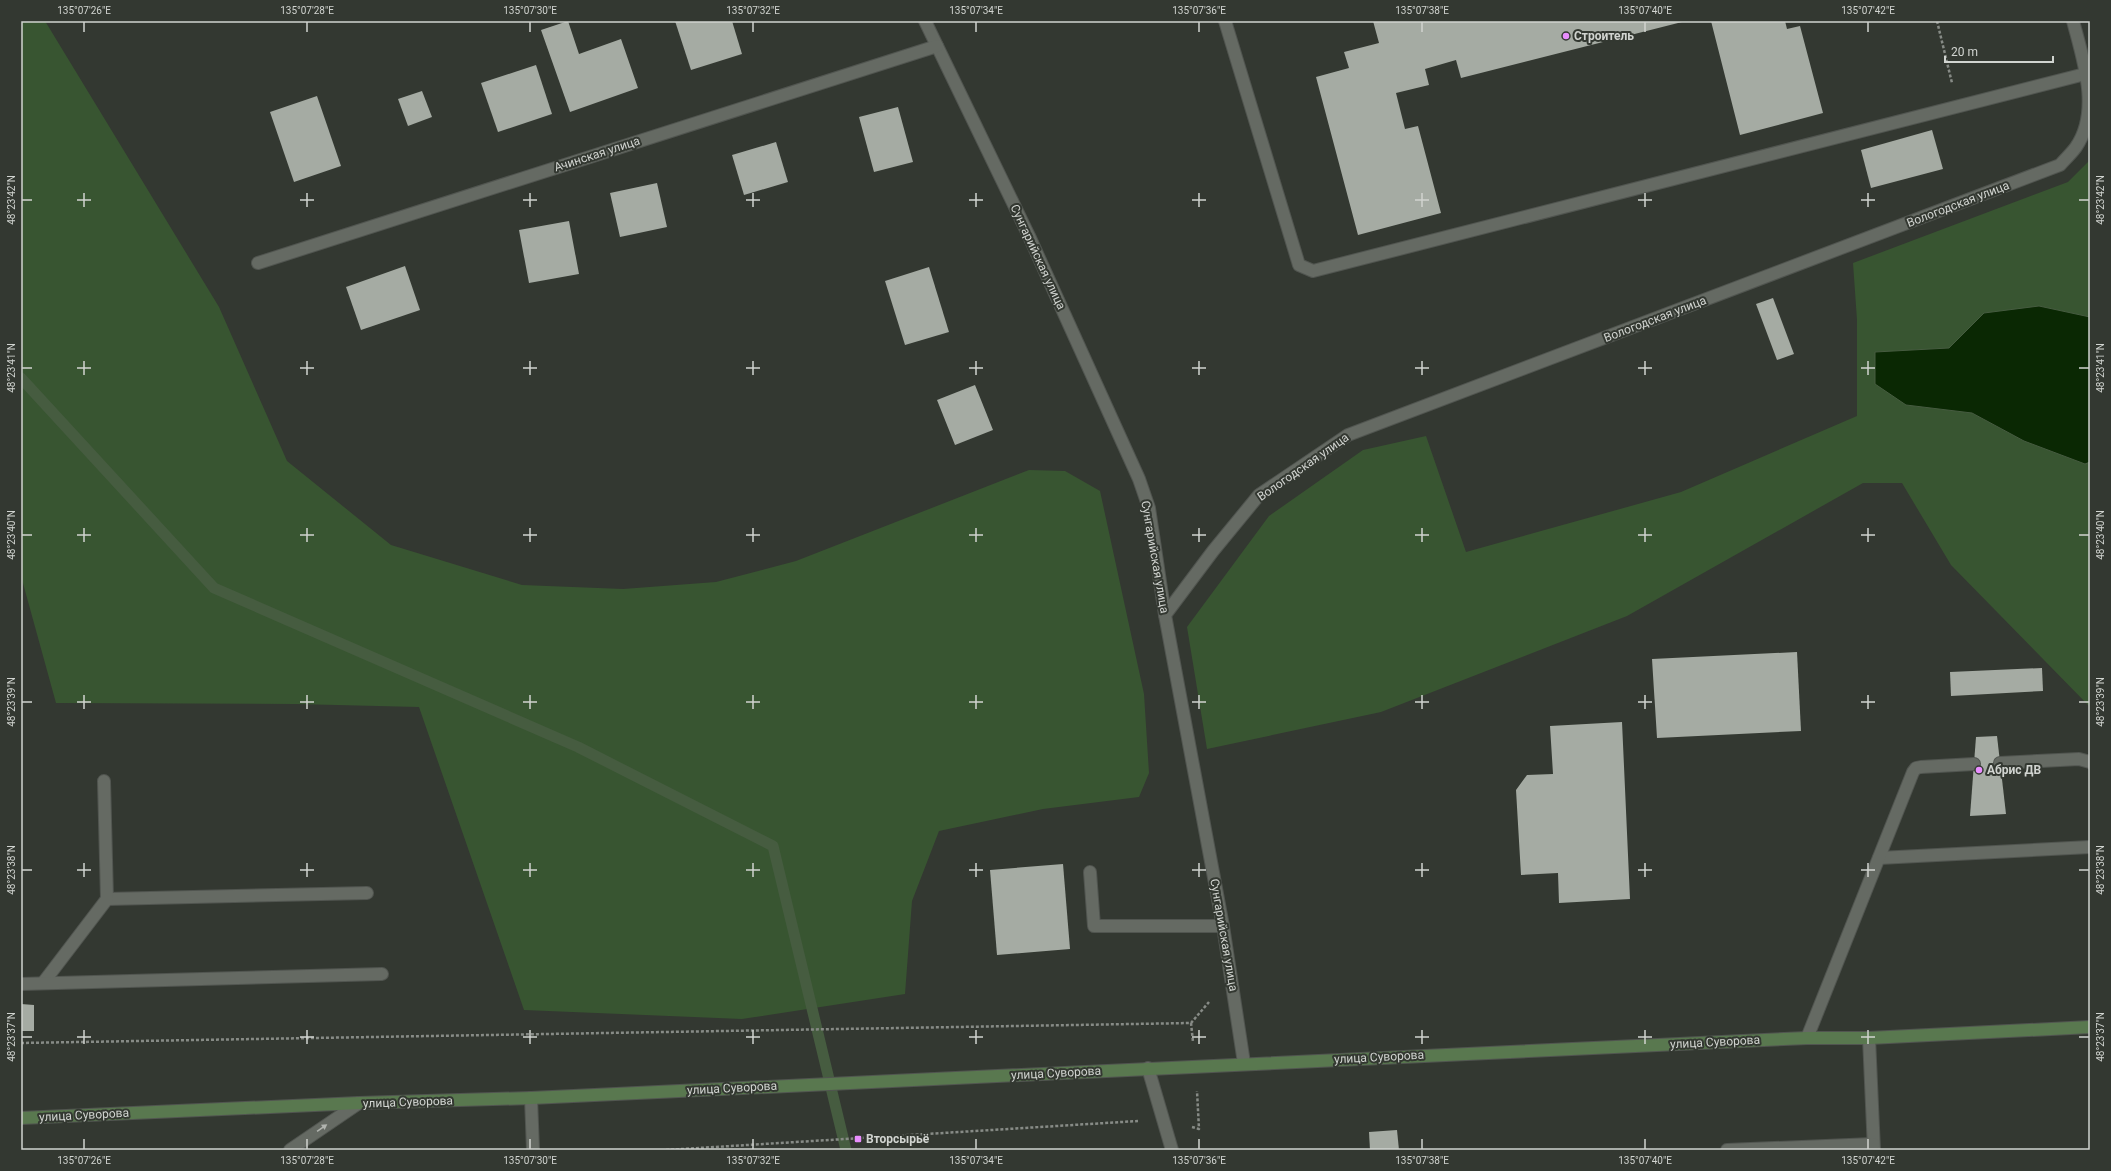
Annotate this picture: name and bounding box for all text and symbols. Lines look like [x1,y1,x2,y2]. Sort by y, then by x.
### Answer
text: 135°07'26"E [57,5,111,16]
text: 135°07'28"E [280,5,334,16]
text: 135°07'30"E [503,5,557,16]
text: 135°07'32"E [726,5,780,16]
text: 135°07'34"E [949,5,1003,16]
text: 135°07'36"E [1172,5,1226,16]
text: 135°07'38"E [1395,5,1449,16]
text: 135°07'40"E [1618,5,1672,16]
text: 135°07'42"E [1841,5,1895,16]
place label: Строитель [1574,29,1634,43]
marker: Строитель [1561,31,1571,41]
scale bar [1945,38,2053,64]
text: 20 m [1951,45,1978,59]
street label: Ачинская улица [552,134,642,174]
text: 48°23'42"N [6,175,17,225]
text: 48°23'42"N [2095,175,2106,225]
street label: Вологодская улица [1905,178,2011,230]
street label: Сунгарийская улица [1007,202,1069,312]
street label: Вологодская улица [1602,293,1708,345]
text: 48°23'41"N [6,343,17,393]
text: 48°23'41"N [2095,343,2106,393]
street label: Вологодская улица [1255,430,1351,504]
street label: Сунгарийская улица [1138,499,1172,615]
text: 48°23'40"N [6,510,17,560]
text: 48°23'40"N [2095,510,2106,560]
text: 48°23'39"N [6,677,17,727]
text: 48°23'39"N [2095,677,2106,727]
place label: Абрис ДВ [1987,763,2042,777]
marker: Абрис ДВ [1974,765,1984,775]
text: 48°23'38"N [6,845,17,895]
text: 48°23'38"N [2095,845,2106,895]
street label: Сунгарийская улица [1207,877,1241,993]
text: 48°23'37"N [6,1012,17,1062]
text: 48°23'37"N [2095,1012,2106,1062]
street label: улица Суворова [1670,1033,1760,1051]
street label: улица Суворова [1334,1048,1424,1066]
street label: улица Суворова [1011,1064,1101,1082]
street label: улица Суворова [687,1079,777,1097]
street label: улица Суворова [363,1093,453,1111]
street label: улица Суворова [39,1106,129,1124]
one-way arrow [317,1124,328,1132]
place label: Вторсырьё [866,1132,930,1146]
marker: Вторсырьё [853,1134,863,1144]
text: 135°07'26"E [57,1155,111,1166]
text: 135°07'28"E [280,1155,334,1166]
text: 135°07'30"E [503,1155,557,1166]
text: 135°07'32"E [726,1155,780,1166]
text: 135°07'34"E [949,1155,1003,1166]
text: 135°07'36"E [1172,1155,1226,1166]
text: 135°07'38"E [1395,1155,1449,1166]
text: 135°07'40"E [1618,1155,1672,1166]
text: 135°07'42"E [1841,1155,1895,1166]

